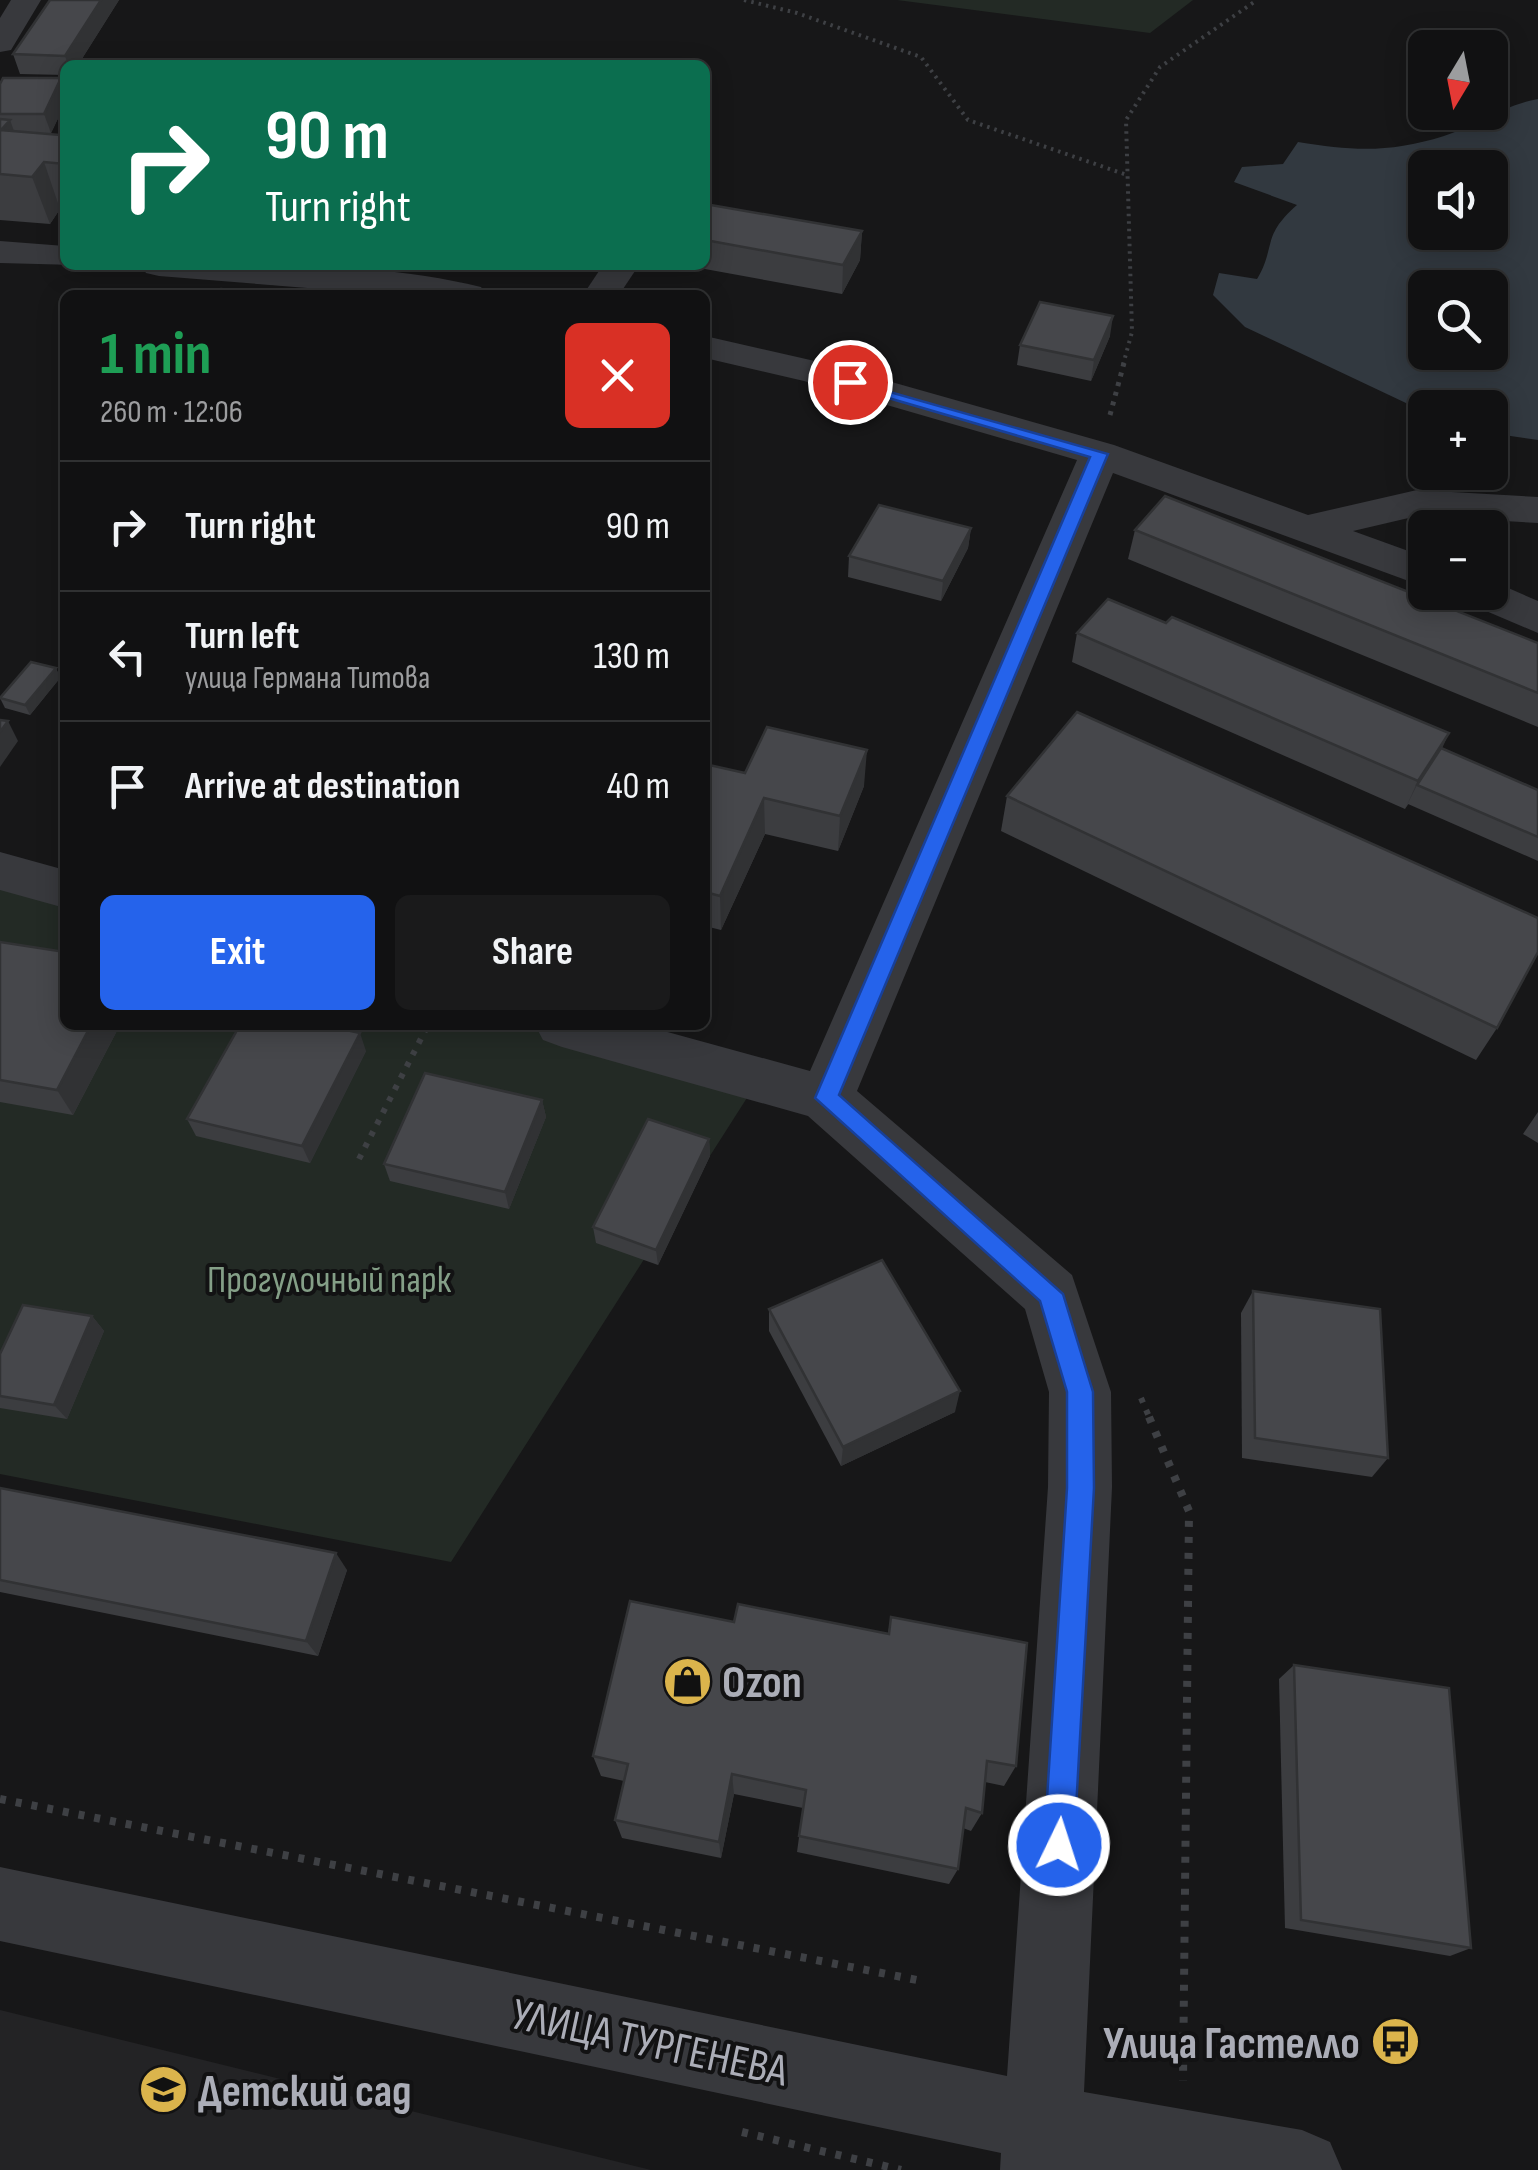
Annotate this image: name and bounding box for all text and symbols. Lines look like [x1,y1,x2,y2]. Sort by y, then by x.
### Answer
north arrow [1408,30,1508,130]
map controls [1408,30,1508,610]
text: 90 m [265,95,389,179]
icon: right [100,100,230,230]
button: sound [1408,150,1508,250]
text: Turn right [265,180,411,235]
button: search [1408,270,1508,370]
text: 1 min [100,319,212,391]
button: close [565,323,670,428]
pin [808,340,893,425]
icon: arrive [823,355,878,410]
button: + [1408,390,1508,490]
text: 260 m · 12:06 [100,393,243,432]
icon: right [100,499,155,554]
text: Turn right [185,504,316,549]
text: 90 m [606,504,670,549]
button: − [1408,510,1508,610]
text: Turn left [185,614,299,659]
icon: left [100,629,155,684]
text: 130 m [593,634,670,679]
text: улица Германа Титова [185,659,430,698]
icon: arrive [100,759,155,814]
text: Arrive at destination [185,764,460,809]
text: 40 m [607,764,670,809]
button: Exit [100,895,375,1010]
button: Share [395,895,670,1010]
park label: Прогулочный парк [207,1258,452,1303]
shop icon: Ozon [661,1655,713,1707]
place label: Ozon [722,1656,802,1711]
position arrow [1007,1793,1111,1897]
street label: УЛИЦА ТУРГЕНЕВА [507,1987,793,2100]
bus stop icon: Улица Гастелло [1369,2016,1421,2068]
place label: Улица Гастелло [1103,2017,1360,2072]
school or university icon: Детский сад [137,2064,189,2116]
place label: Детский сад [198,2065,412,2120]

